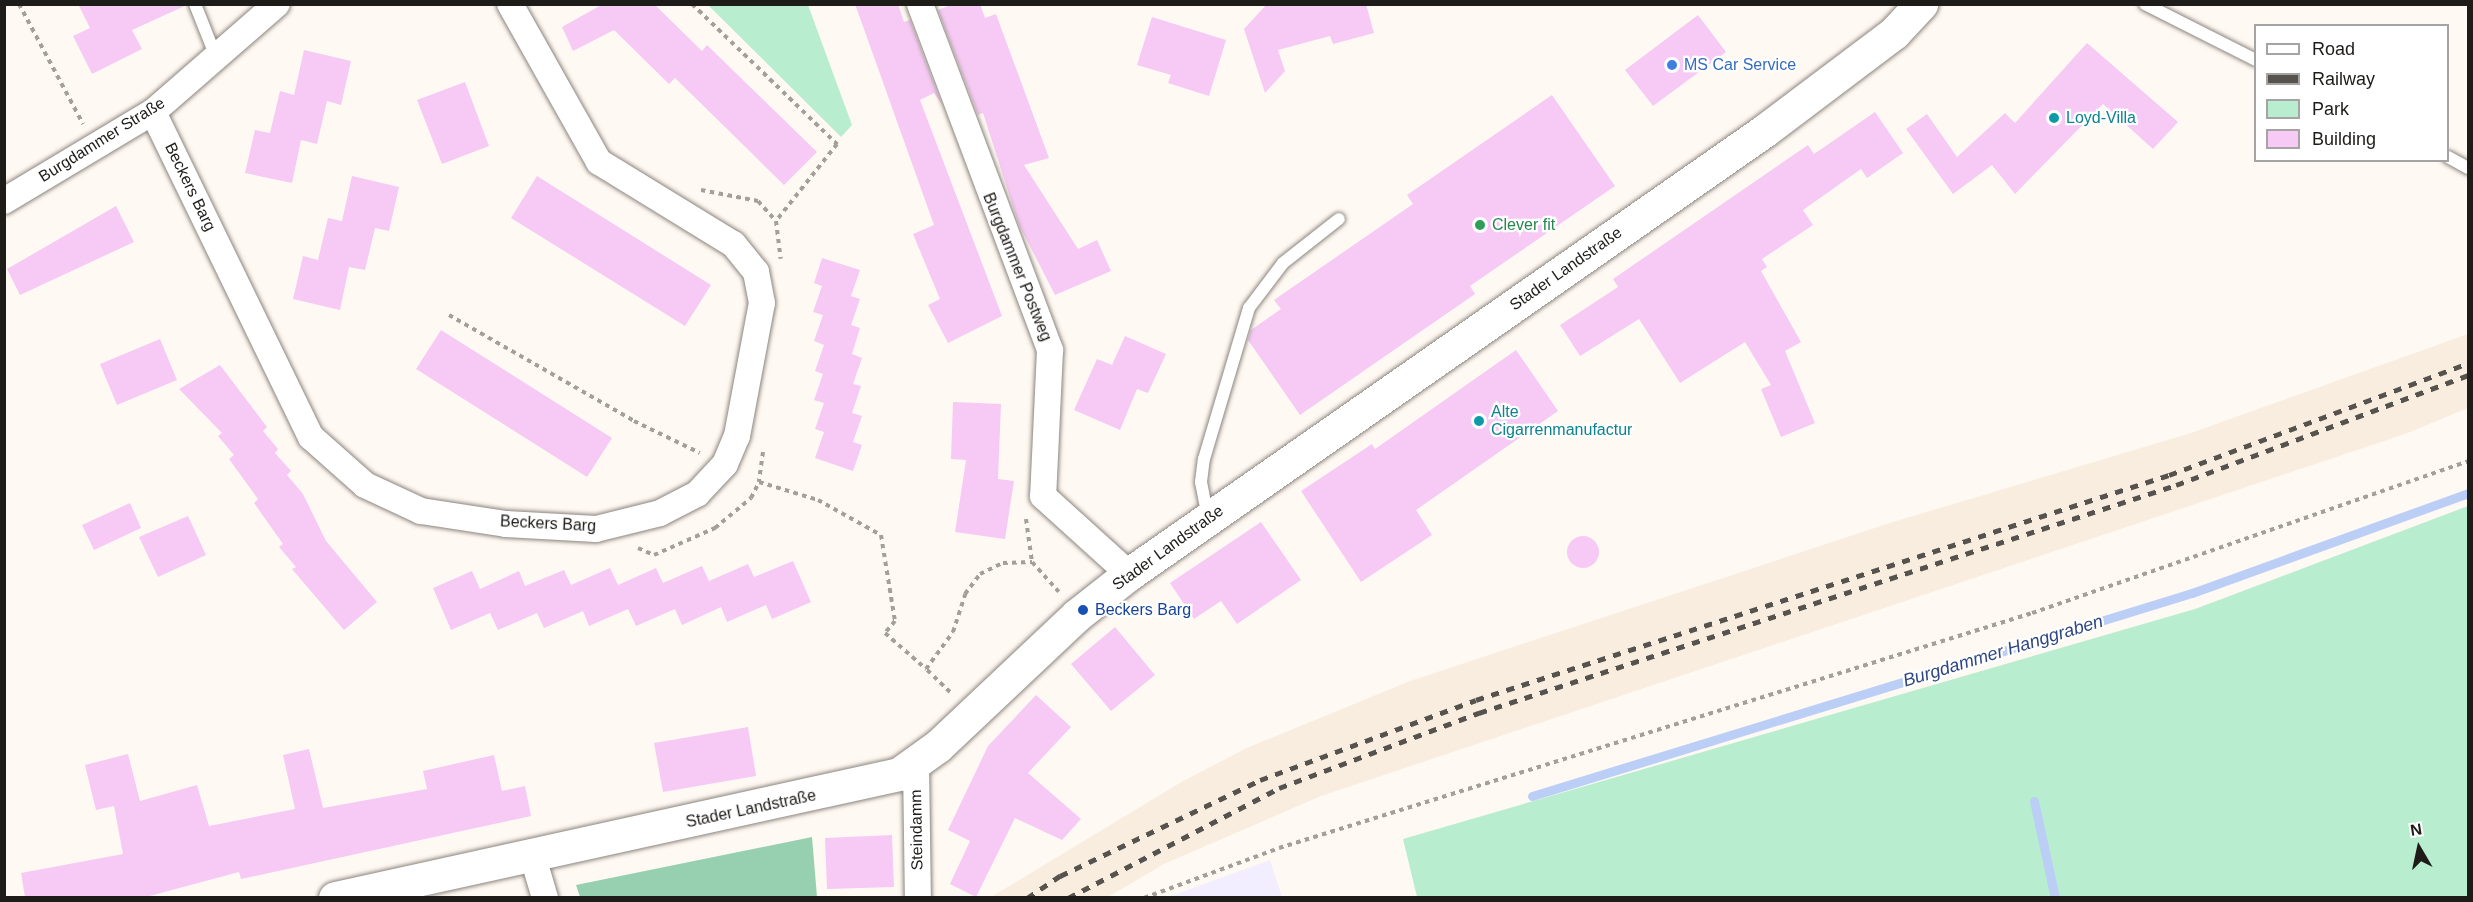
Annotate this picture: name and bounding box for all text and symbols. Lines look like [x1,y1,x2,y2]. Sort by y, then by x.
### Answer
legend [2254,24,2449,162]
text: Road [2312,39,2355,59]
place label: MS Car Service [1684,55,1796,75]
marker: MS Car Service [1665,58,1679,72]
text: Railway [2312,69,2375,89]
street label: Burgdammer Straße [35,93,169,187]
text: Park [2312,99,2349,119]
place label: Loyd-Villa [2066,108,2136,128]
marker: Loyd-Villa [2047,111,2061,125]
text: Building [2312,129,2376,149]
street label: Beckers Barg [160,140,220,234]
street label: Burgdammer Postweg [978,190,1056,344]
place label: Clever fit [1492,215,1555,235]
marker: Clever fit [1473,218,1487,232]
street label: Stader Landstraße [1506,223,1626,315]
place label: Alte Cigarrenmanufactur [1491,402,1632,440]
marker: Alte Cigarrenmanufactur [1472,414,1486,428]
street label: Stader Landstraße [1109,501,1227,595]
street label: Beckers Barg [500,512,596,536]
place label: Beckers Barg [1095,600,1191,620]
marker: Beckers Barg [1076,603,1090,617]
water label: Burgdammer Hanggraben [1900,610,2106,692]
street label: Stader Landstraße [684,786,818,832]
street label: Steindamm [907,789,927,871]
north arrow [2389,818,2449,878]
text: N [2409,820,2423,839]

